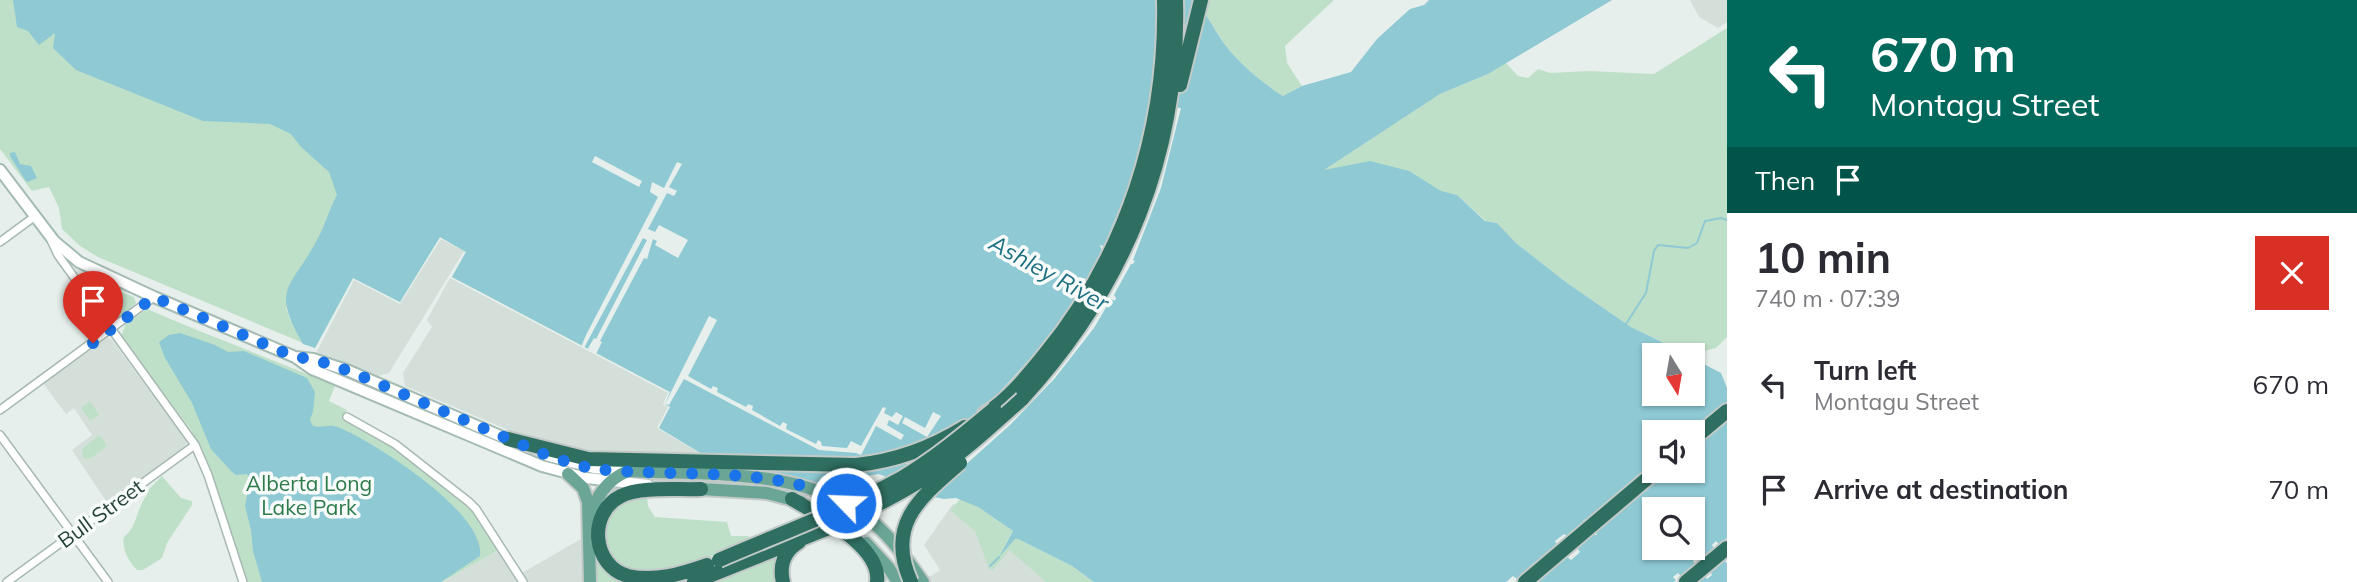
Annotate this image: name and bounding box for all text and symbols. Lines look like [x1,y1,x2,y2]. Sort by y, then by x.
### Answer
text: 670 m [1870,23,2016,84]
icon: left [1755,28,1846,119]
text: Montagu Street [1870,84,2099,124]
icon: arrive [1829,161,1867,199]
text: Then [1755,164,1815,197]
water label: Ashley River [984,227,1115,318]
text: 10 min [1755,231,1891,284]
button: close [2255,236,2329,310]
pin [63,271,123,343]
icon: arrive [74,282,112,320]
text: 740 m · 07:39 [1755,284,1900,313]
north arrow [1642,343,1704,406]
map controls [1642,343,1705,560]
text: Turn left [1814,354,1916,387]
icon: left [1755,366,1793,404]
text: 670 m [2253,368,2329,401]
text: Montagu Street [1814,387,1979,416]
button: sound [1642,420,1705,483]
position arrow [809,466,883,540]
park label: Alberta Long Lake Park [246,470,372,520]
icon: arrive [1755,471,1793,509]
street label: Bull Street [52,473,148,553]
text: Arrive at destination [1814,473,2069,506]
text: 70 m [2268,473,2329,506]
button: search [1642,497,1705,560]

